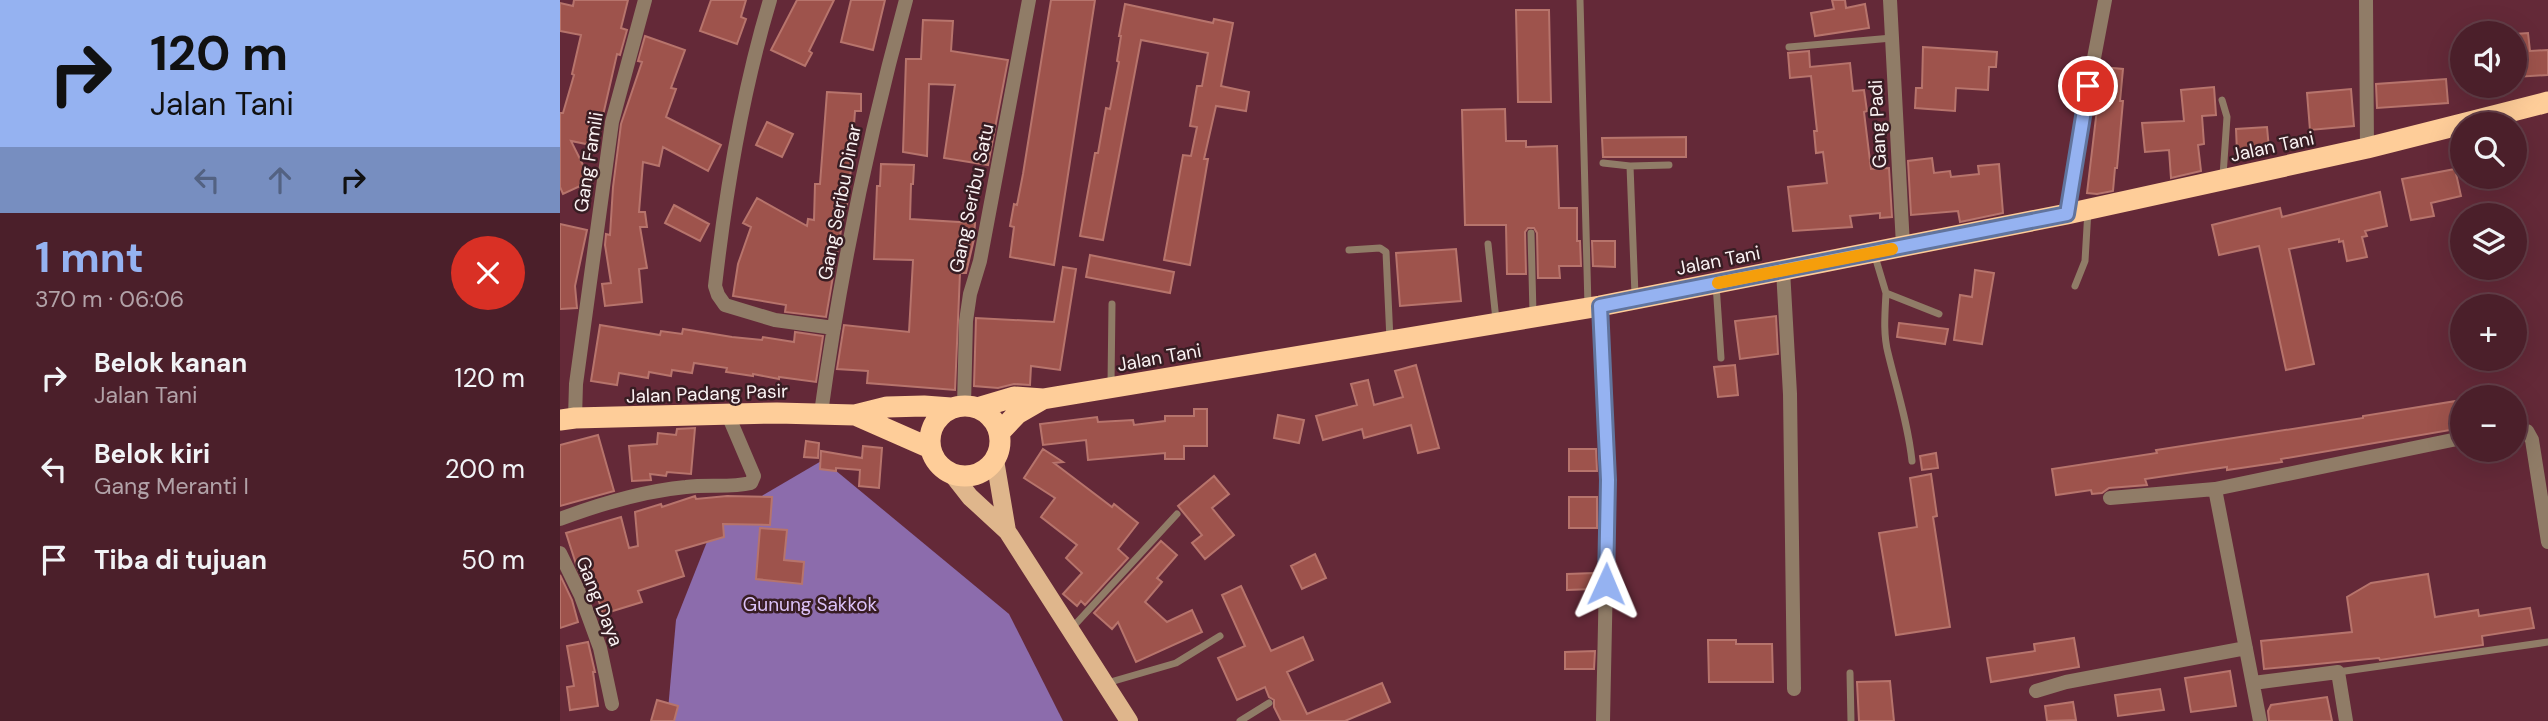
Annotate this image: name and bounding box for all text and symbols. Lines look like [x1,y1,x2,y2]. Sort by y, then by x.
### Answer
text: 120 m [150,21,288,85]
map controls [2450,21,2527,462]
button: sound [2450,21,2527,98]
icon: right [35,28,126,119]
pin [2058,56,2118,116]
icon: arrive [2069,67,2107,105]
street label: Gang Padi [1863,79,1892,169]
text: Jalan Tani [150,83,294,125]
street label: Gang Famili [568,110,609,214]
button: search [2450,112,2527,189]
street label: Gang Seribu Satu [943,121,1000,275]
street label: Gang Seribu Dinar [812,122,867,282]
street label: Jalan Tani [2228,125,2316,168]
icon: left [188,161,226,199]
icon: ahead [261,161,299,199]
icon: right [334,161,372,199]
button: layers [2450,203,2527,280]
text: 1 mnt [35,230,144,285]
button: close [451,236,525,310]
street label: Jalan Tani [1674,240,1762,281]
text: 370 m · 06:06 [35,284,184,314]
button: + [2450,294,2527,371]
street label: Jalan Tani [1115,338,1203,377]
text: Belok kanan [94,346,247,380]
icon: right [35,359,73,397]
text: 120 m [454,361,525,395]
street label: Jalan Padang Pasir [626,378,788,409]
text: Jalan Tani [94,380,197,410]
button: − [2450,385,2527,462]
text: Belok kiri [94,437,210,471]
icon: left [35,450,73,488]
text: 200 m [445,452,525,486]
text: Gang Meranti I [94,471,249,501]
icon: arrive [35,541,73,579]
text: Tiba di tujuan [94,543,267,577]
text: 50 m [461,543,525,577]
position arrow [1569,547,1643,621]
street label: Gang Daya [570,553,629,650]
park label: Gunung Sakkok [743,592,878,617]

